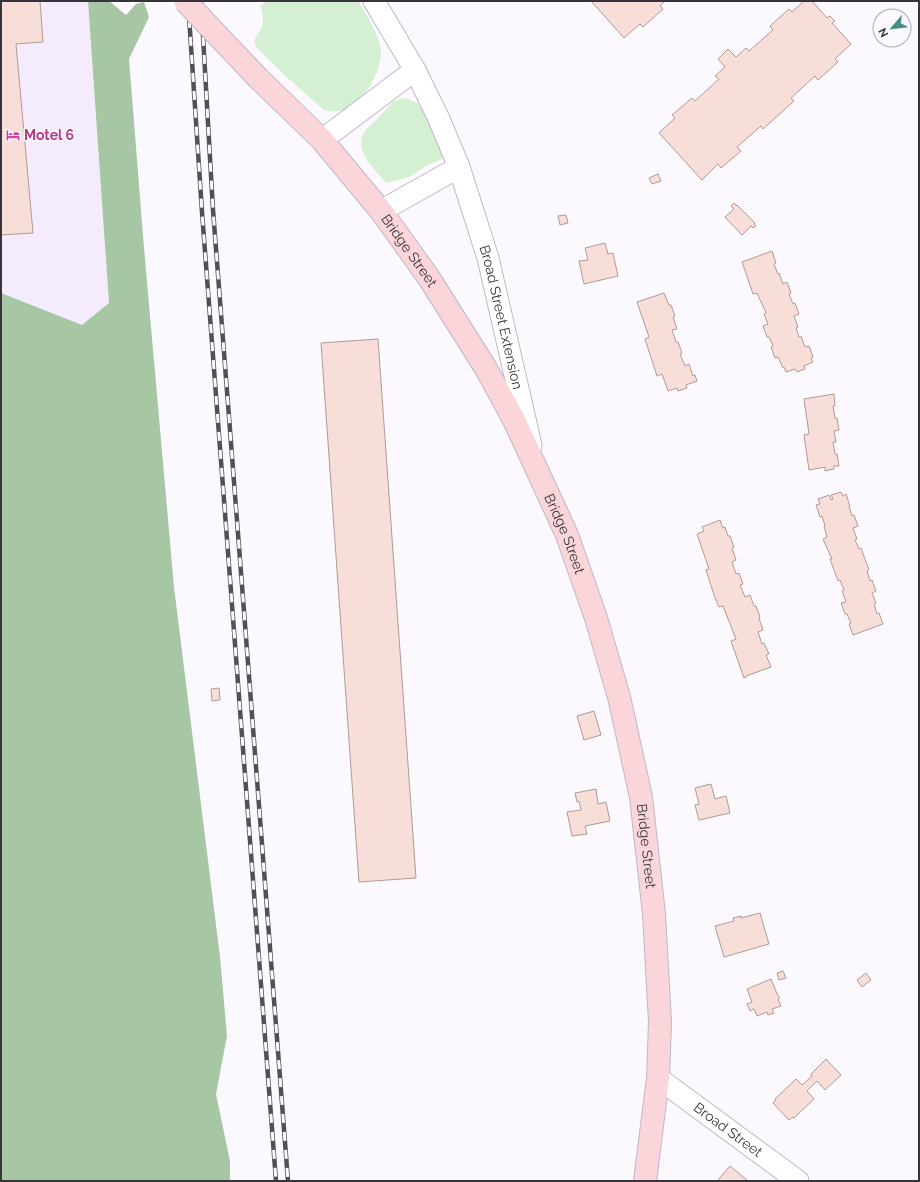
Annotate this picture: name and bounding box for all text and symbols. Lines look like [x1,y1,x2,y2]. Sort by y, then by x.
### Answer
north arrow [872,8,912,48]
text: N [876,26,891,39]
hotel icon: Motel 6 [5,127,21,143]
place label: Motel 6 [24,127,74,143]
street label: Bridge Street [378,211,441,290]
street label: Broad Street Extension [476,243,526,391]
street label: Bridge Street [541,491,588,576]
street label: Bridge Street [634,803,659,890]
street label: Broad Street [691,1099,766,1160]

